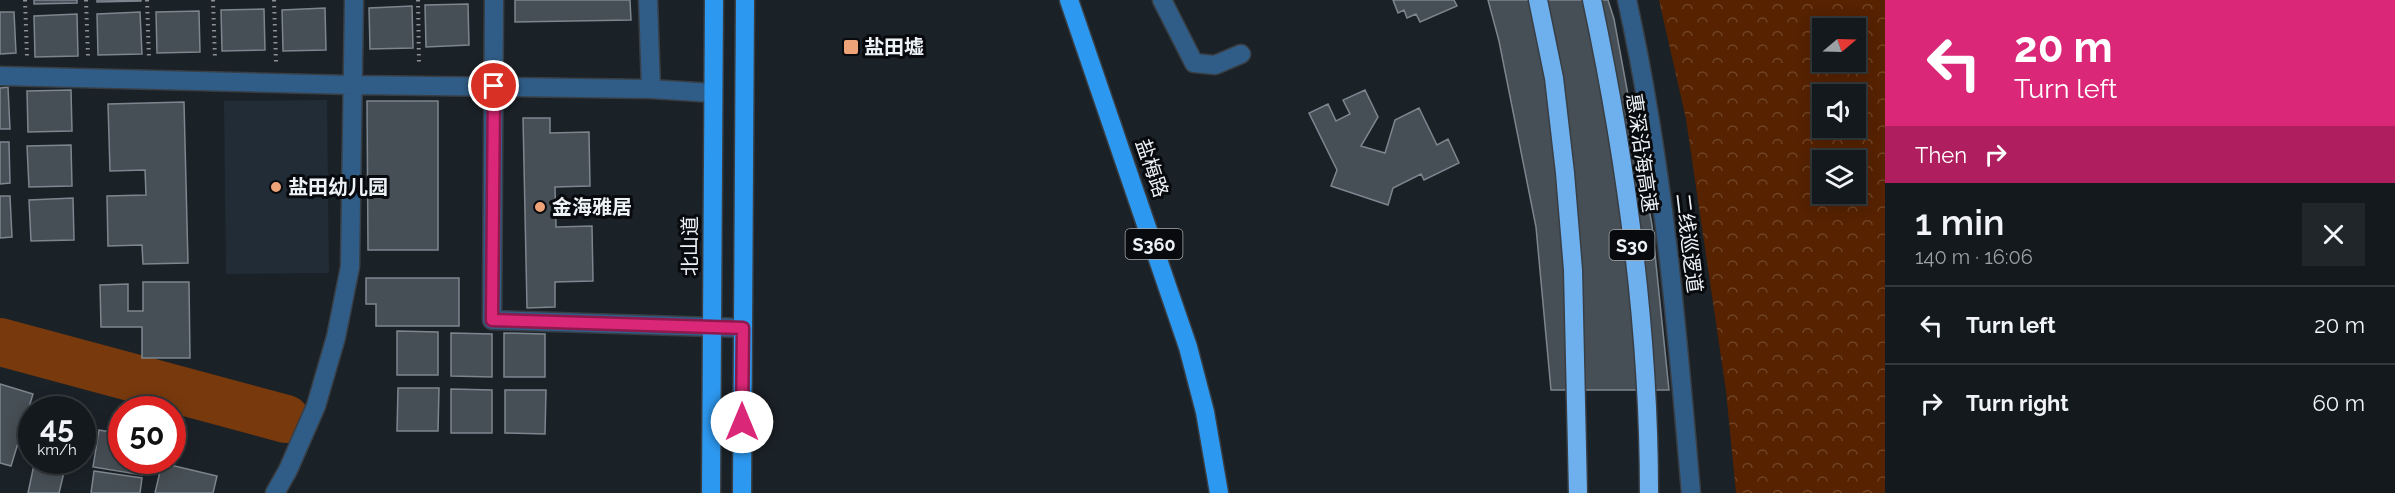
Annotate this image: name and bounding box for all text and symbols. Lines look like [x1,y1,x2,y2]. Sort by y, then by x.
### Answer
north arrow [1812,18,1866,72]
map controls [1812,18,1866,204]
text: 20 m [2014,23,2113,72]
icon: left [1915,24,1993,102]
place label: 盐田墟 [864,35,924,59]
marker: 盐田墟 [842,38,860,56]
pin [468,60,519,111]
icon: arrive [477,69,510,102]
text: Turn left [2014,73,2117,104]
button: sound [1812,84,1866,138]
street label: 惠深沿海高速 [1622,92,1662,214]
street label: 盐梅路 [1131,136,1173,200]
icon: right [1979,138,2012,171]
text: Then [1915,142,1967,168]
button: layers [1812,150,1866,204]
place label: 盐田幼儿园 [288,175,388,199]
marker: 盐田幼儿园 [269,180,283,194]
street label: 二线巡逻道 [1671,192,1707,294]
place label: 金海雅居 [552,195,632,219]
marker: 金海雅居 [533,200,547,214]
text: 1 min [1915,201,2004,243]
button: close [2302,203,2365,266]
street label: 北山道 [678,216,702,276]
road number: S360 [1126,229,1182,259]
road number: S30 [1610,230,1654,260]
text: 140 m · 16:06 [1915,245,2033,269]
icon: left [1915,309,1948,342]
text: Turn left [1966,312,2056,338]
text: 20 m [2314,312,2365,338]
icon: right [1915,387,1948,420]
position arrow [710,390,774,454]
text: Turn right [1966,390,2069,416]
text: 60 m [2312,390,2365,416]
speed limit sign: 50 [108,396,186,474]
text: 45 [40,410,74,445]
text: km/h [37,441,77,459]

